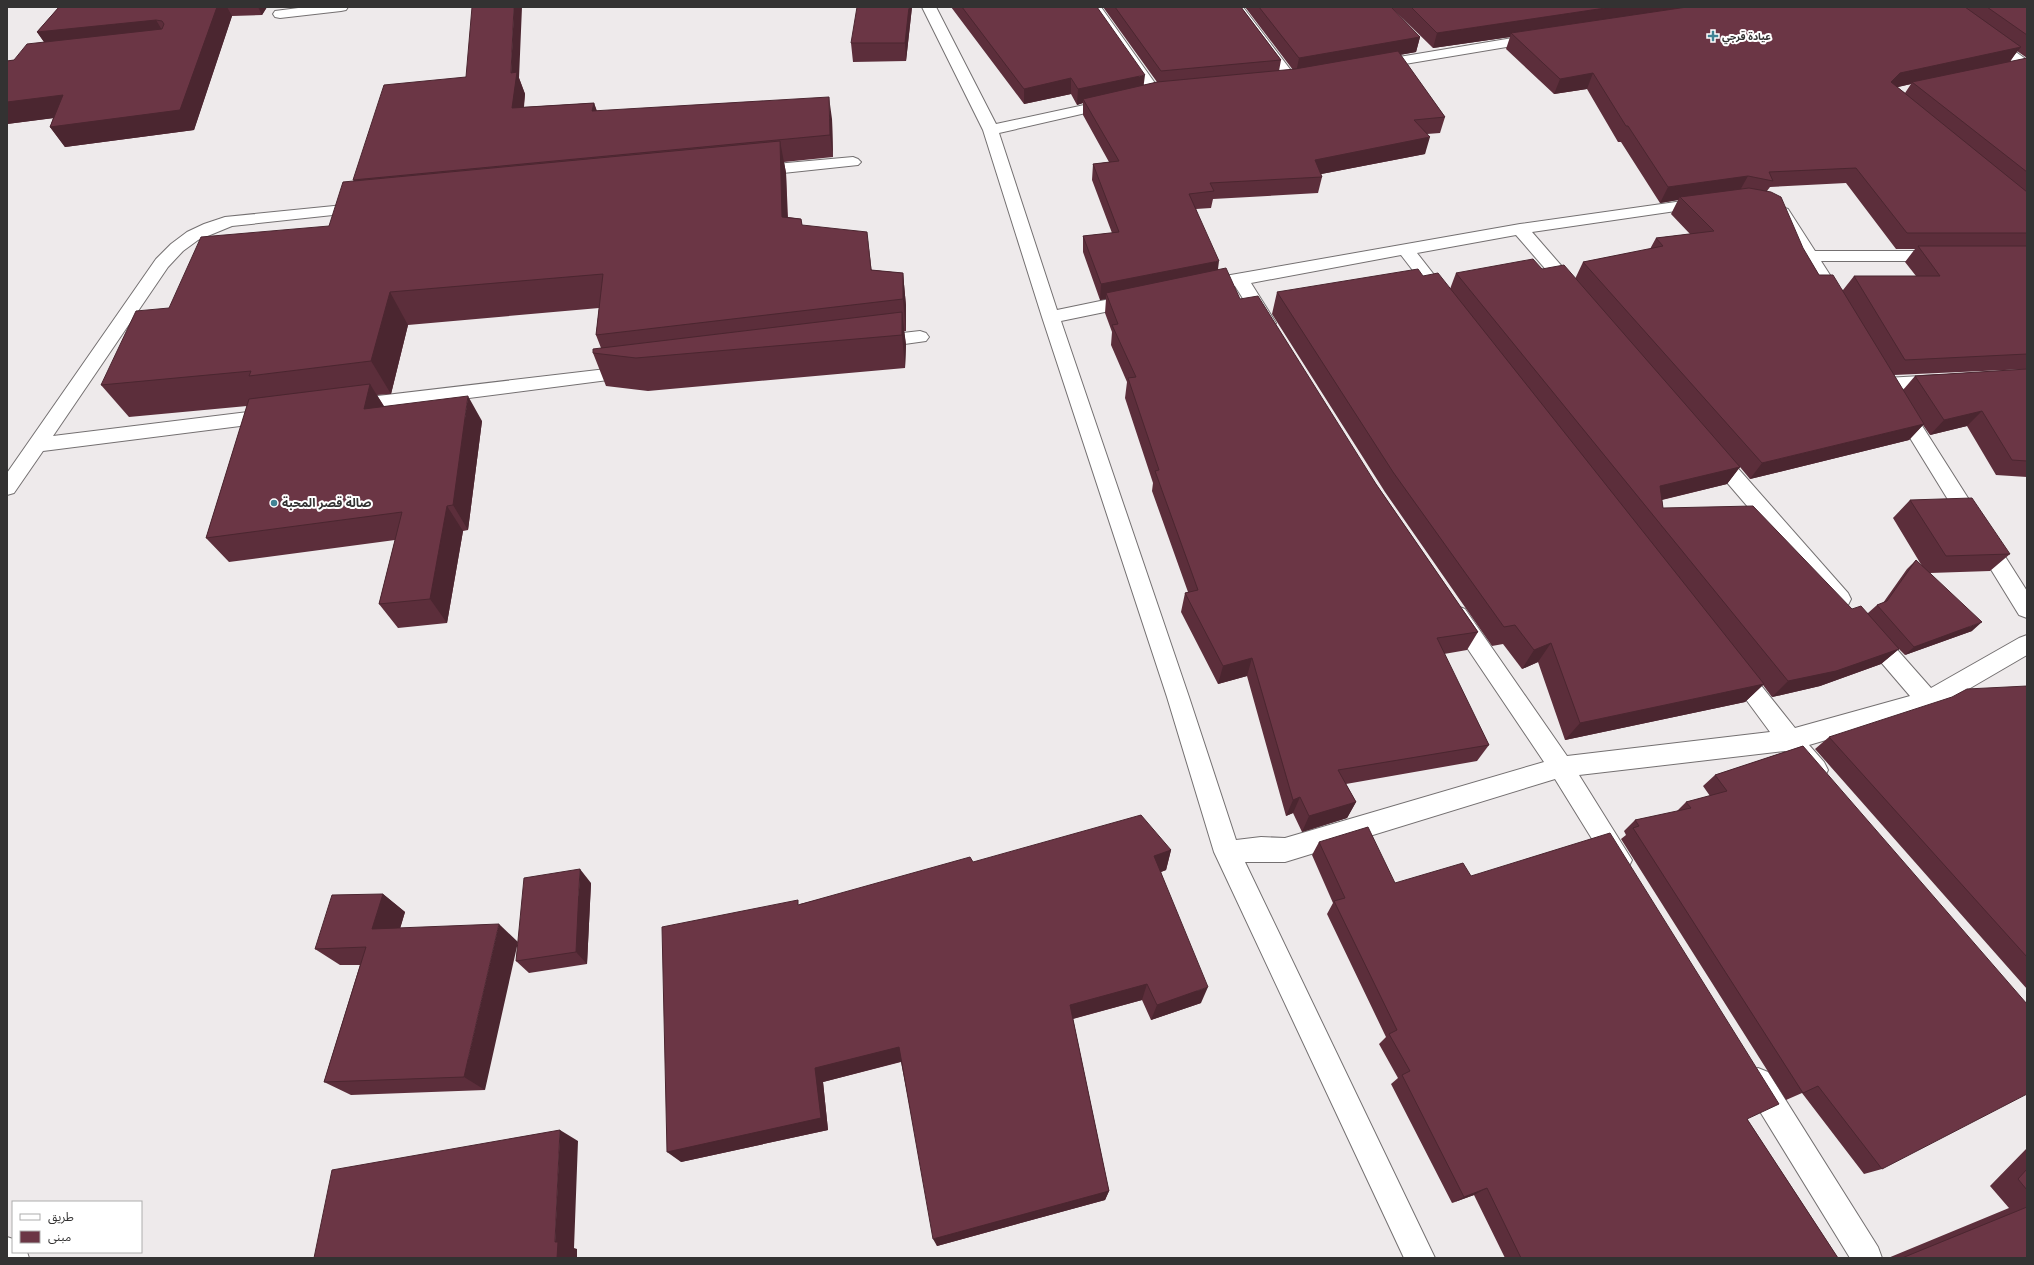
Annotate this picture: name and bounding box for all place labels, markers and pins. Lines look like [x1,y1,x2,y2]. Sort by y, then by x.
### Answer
marker: عيادة قرجي [1707,30,1719,42]
place label: عيادة قرجي [1722,30,1771,45]
place label: صالة قصر المحبة [282,496,372,510]
marker: صالة قصر المحبة [269,498,279,508]

